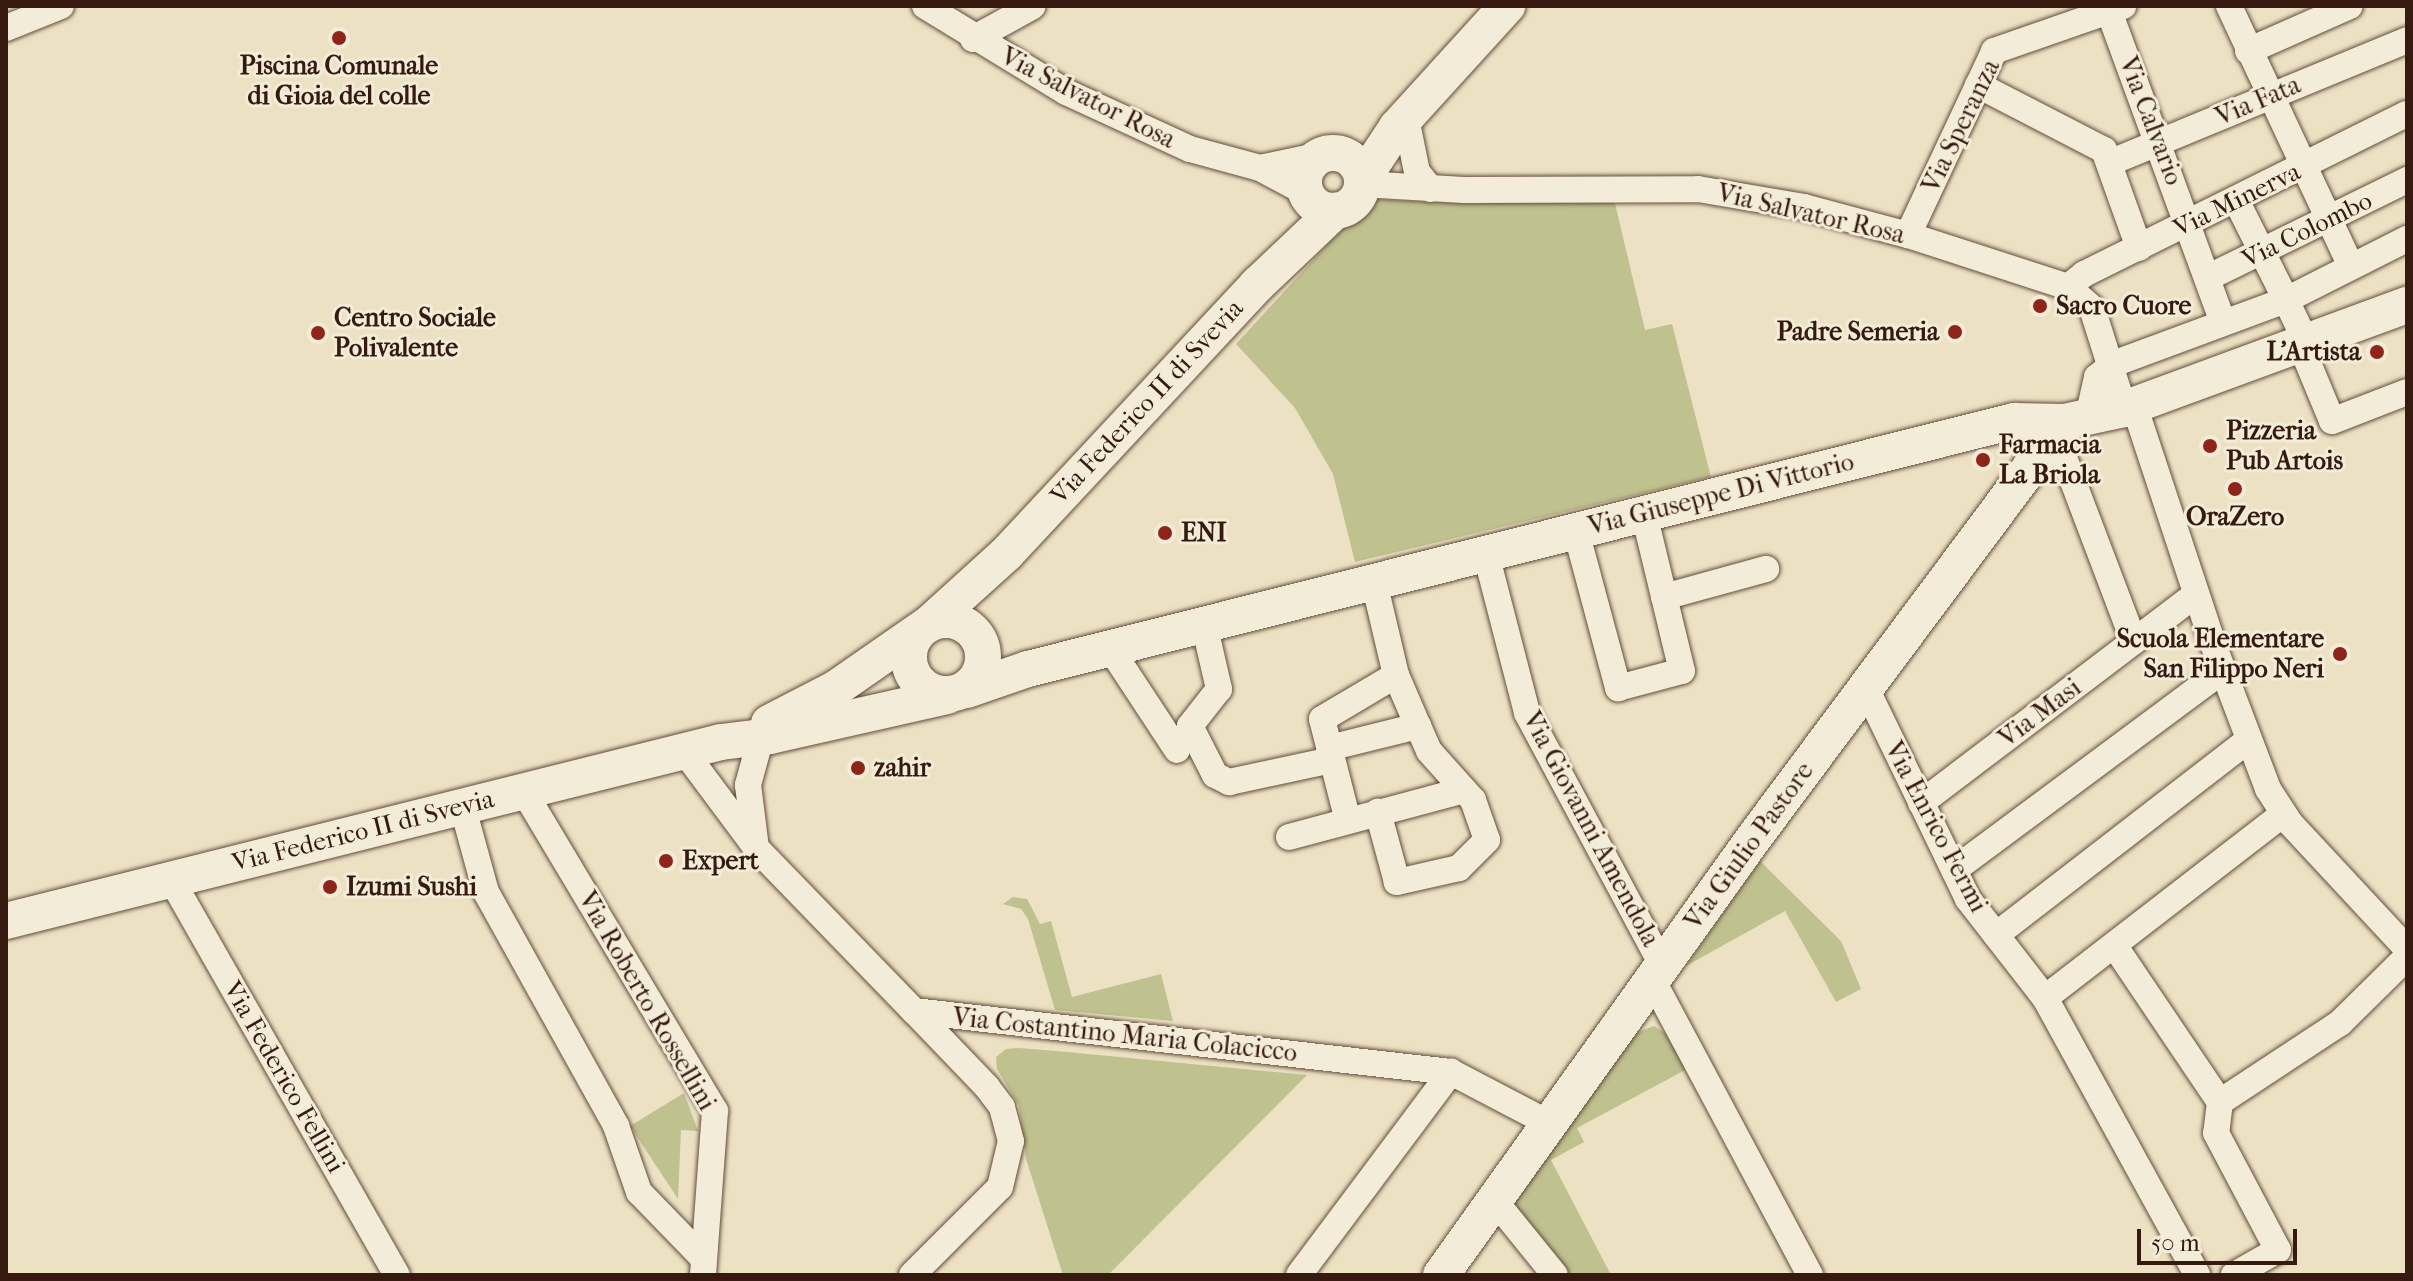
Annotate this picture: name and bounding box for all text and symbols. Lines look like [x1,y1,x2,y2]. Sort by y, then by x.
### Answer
marker: Piscina Comunale di Gioia del colle [330,29,348,47]
street label: Via Salvator Rosa [996,41,1180,155]
place label: Piscina Comunale di Gioia del colle [240,50,438,112]
street label: Via Calvario [2112,52,2190,190]
street label: Via Speranza [1915,54,2007,198]
street label: Via Fata [2211,69,2305,133]
street label: Via Minerva [2168,156,2306,244]
street label: Via Salvator Rosa [1714,177,1908,251]
street label: Via Colombo [2237,185,2377,275]
place label: Sacro Cuore [2056,290,2191,322]
street label: Via Federico II di Svevia [1044,293,1250,511]
marker: Sacro Cuore [2031,297,2049,315]
place label: Centro Sociale Polivalente [334,302,496,364]
place label: Padre Semeria [1777,316,1939,348]
marker: Padre Semeria [1946,323,1964,341]
marker: Centro Sociale Polivalente [309,324,327,342]
place label: L'Artista [2267,336,2361,368]
marker: L'Artista [2368,343,2386,361]
place label: Pizzeria Pub Artois [2226,415,2343,476]
place label: Farmacia La Briola [1999,429,2101,490]
marker: Pizzeria Pub Artois [2201,437,2219,455]
street label: Via Giuseppe Di Vittorio [1585,446,1857,542]
marker: Farmacia La Briola [1974,451,1992,469]
marker: OraZero [2226,480,2244,498]
place label: OraZero [2186,501,2284,533]
place label: ENI [1181,517,1227,549]
marker: ENI [1156,524,1174,542]
place label: Scuola Elementare San Filippo Neri [2117,623,2324,684]
marker: Scuola Elementare San Filippo Neri [2331,645,2349,663]
street label: Via Masi [1993,672,2087,754]
street label: Via Giovanni Amendola [1516,706,1666,952]
street label: Via Enrico Fermi [1878,736,1994,918]
place label: zahir [874,752,931,784]
street label: Via Giulio Pastore [1678,756,1820,936]
marker: zahir [849,759,867,777]
street label: Via Federico II di Svevia [229,783,497,879]
place label: Expert [682,845,759,877]
marker: Expert [657,852,675,870]
place label: Izumi Sushi [346,871,477,903]
marker: Izumi Sushi [321,878,339,896]
street label: Via Roberto Rossellini [572,886,722,1116]
street label: Via Federico Fellini [216,976,352,1178]
street label: Via Costantino Maria Colacicco [951,1001,1299,1069]
scale bar [2141,1213,2301,1263]
text: 50 m [2151,1229,2200,1257]

